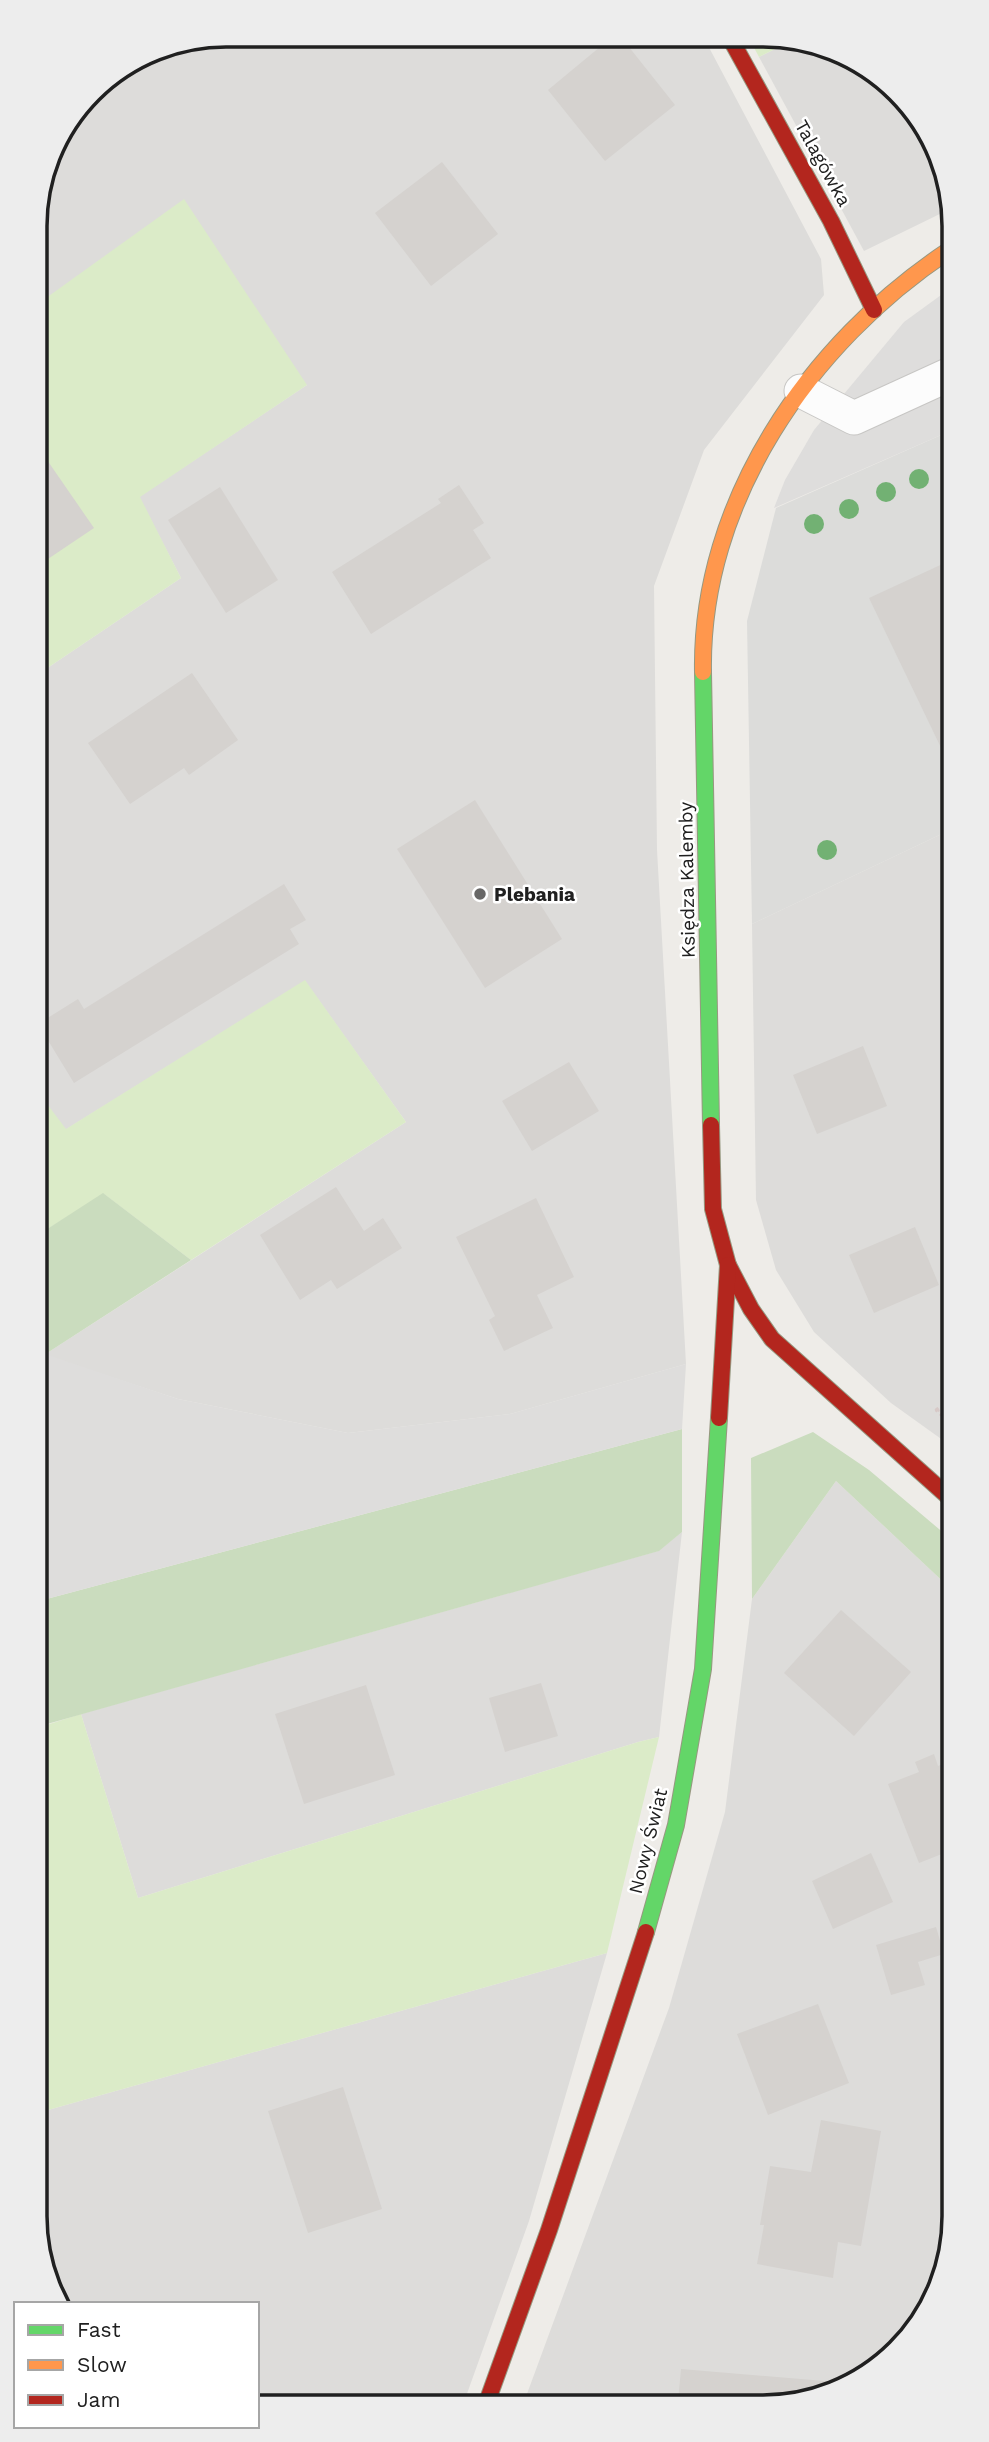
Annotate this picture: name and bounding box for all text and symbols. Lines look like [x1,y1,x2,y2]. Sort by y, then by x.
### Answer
street label: Talagówka [790,116,856,210]
street label: Księdza Kalemby [674,801,700,958]
place label: Plebania [494,883,575,906]
marker: Plebania [472,886,488,902]
street label: Nowy Świat [624,1786,672,1896]
legend [14,2302,259,2428]
text: Fast [77,2317,121,2342]
text: Slow [77,2352,127,2377]
text: Jam [77,2387,120,2412]

